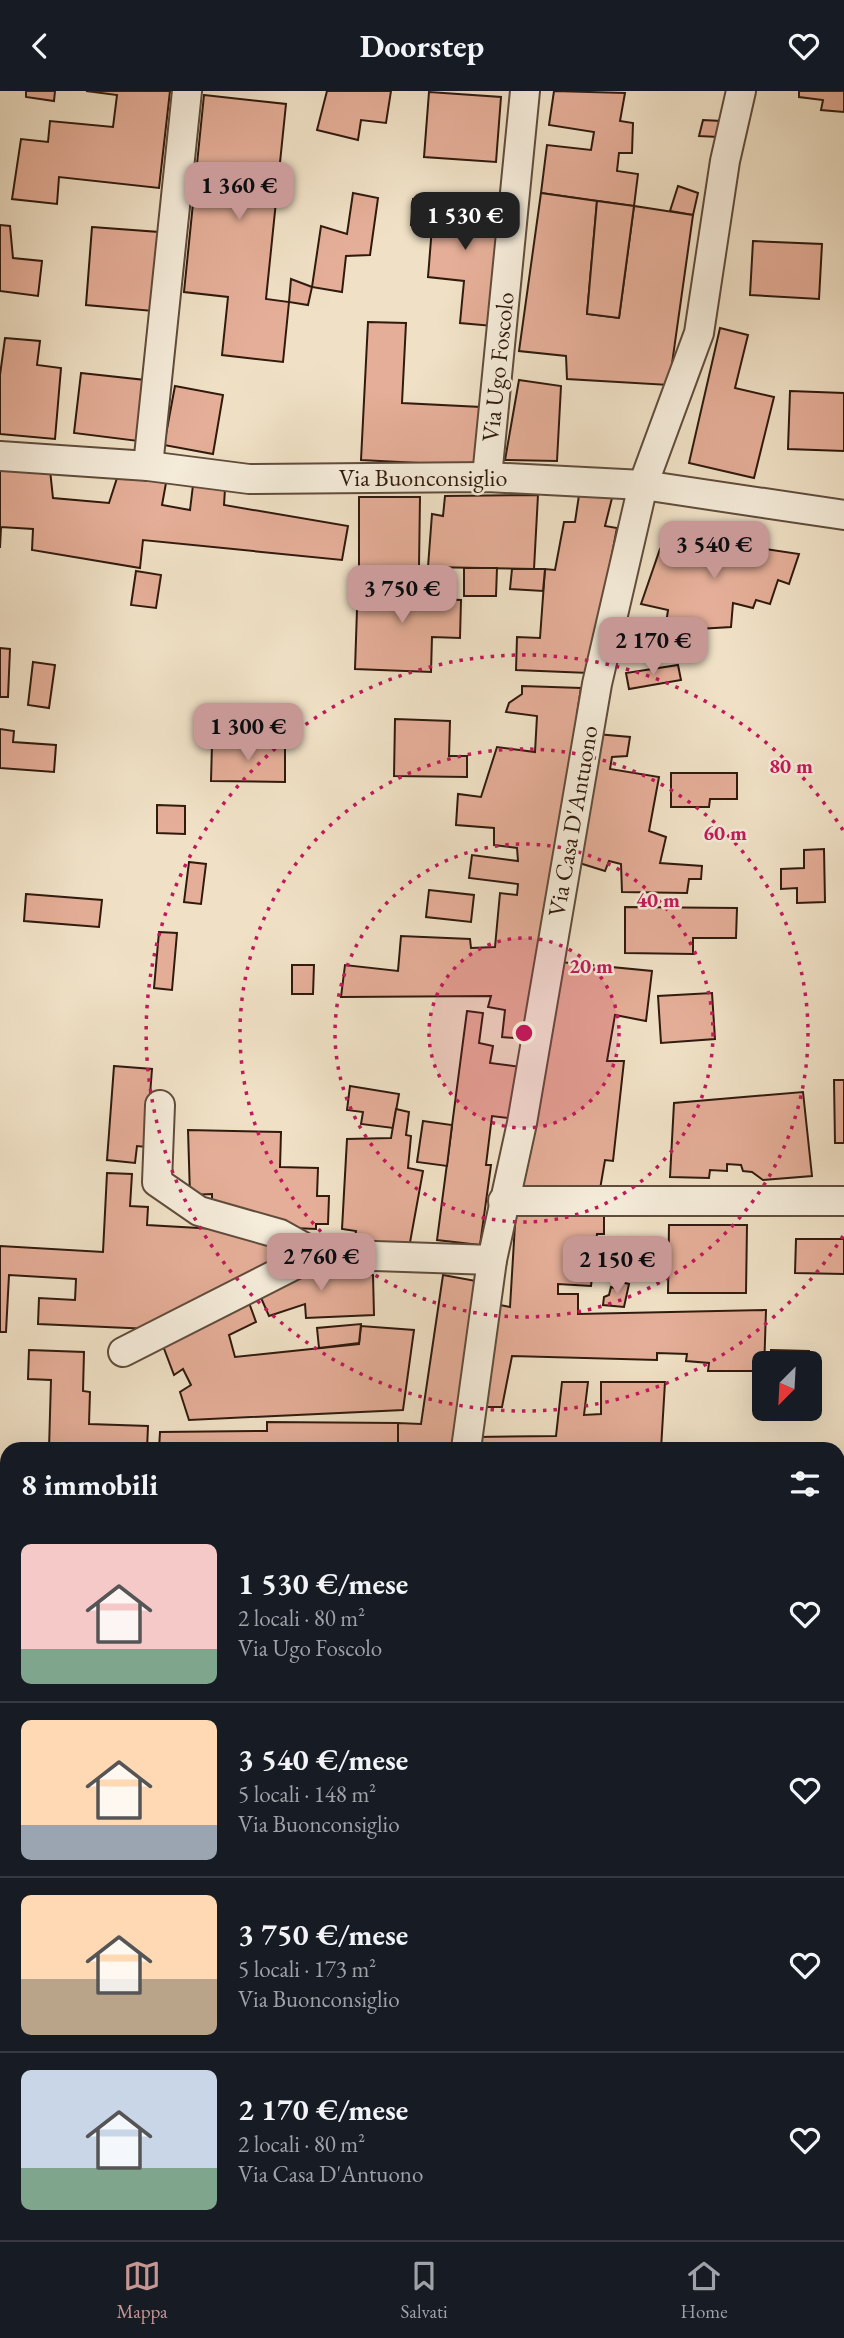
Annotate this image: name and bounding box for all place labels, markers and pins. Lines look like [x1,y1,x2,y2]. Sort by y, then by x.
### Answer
pin: 1 360 € [174,163,304,222]
pin: 1 530 € [400,193,530,252]
pin: 3 540 € [649,521,779,581]
pin: 3 750 € [337,566,467,625]
pin: 2 170 € [588,617,718,677]
pin: 1 300 € [183,703,313,763]
centre of rings [512,1021,536,1045]
pin: 2 760 € [256,1233,386,1293]
pin: 2 150 € [552,1237,682,1296]

